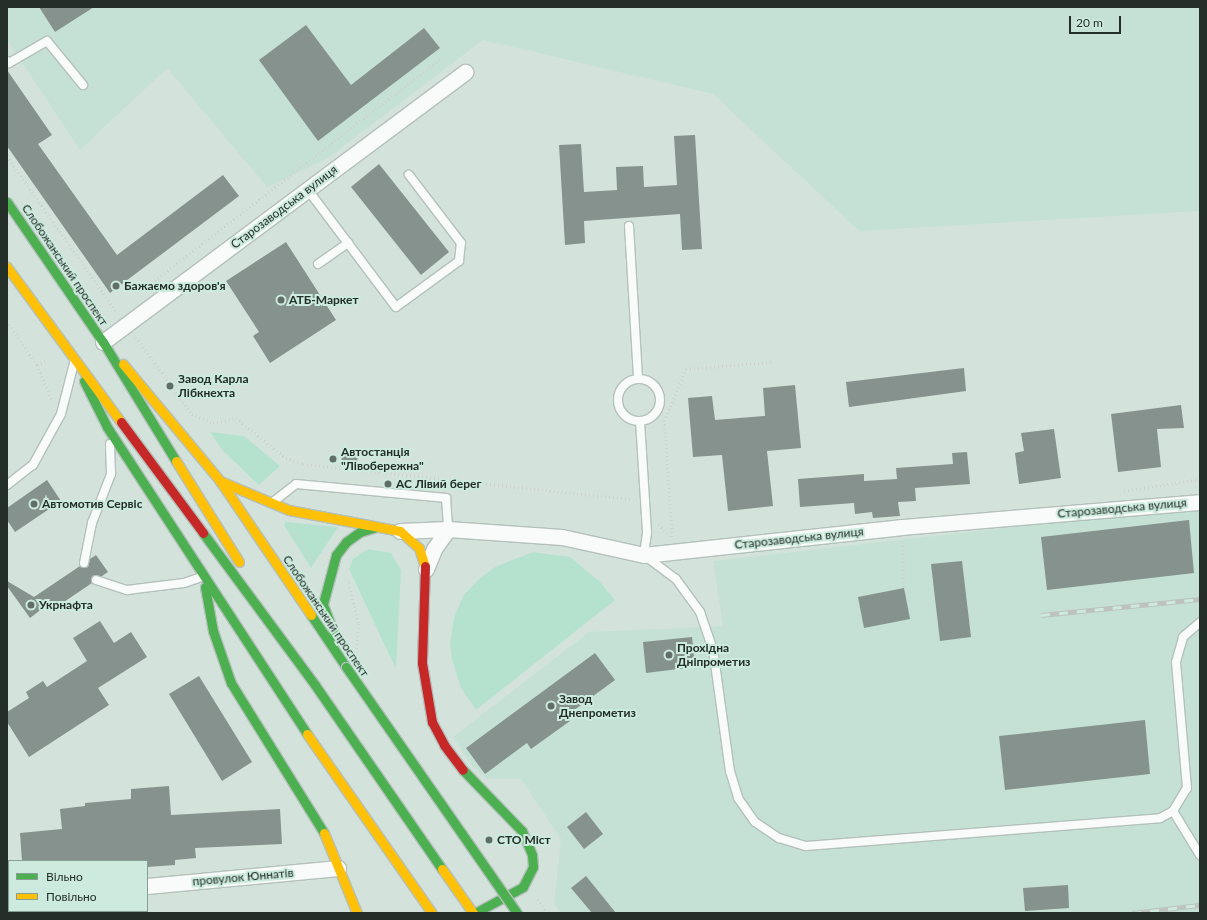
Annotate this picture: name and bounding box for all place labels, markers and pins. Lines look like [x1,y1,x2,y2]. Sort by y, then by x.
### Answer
place label: Бажаємо здоров'я [124,279,226,293]
marker: Бажаємо здоров'я [111,281,121,291]
place label: АТБ-Маркет [289,293,359,307]
marker: АТБ-Маркет [276,295,286,305]
place label: Завод Карла Лібкнехта [178,372,249,400]
marker: Завод Карла Лібкнехта [165,381,175,391]
place label: Автостанція "Лівобережна" [341,445,424,473]
marker: Автостанція "Лівобережна" [328,454,338,464]
place label: АС Лівий берег [396,477,482,491]
marker: АС Лівий берег [383,479,393,489]
place label: Автомотив Сервіс [42,497,142,511]
marker: Автомотив Сервіс [29,499,39,509]
place label: Укрнафта [39,598,93,612]
marker: Укрнафта [26,600,36,610]
place label: Прохідна Дніпрометиз [677,641,751,669]
marker: Прохідна Дніпрометиз [664,650,674,660]
place label: Завод Днепрометиз [559,692,636,720]
marker: Завод Днепрометиз [546,701,556,711]
place label: СТО Міст [497,833,551,847]
marker: СТО Міст [484,835,494,845]

